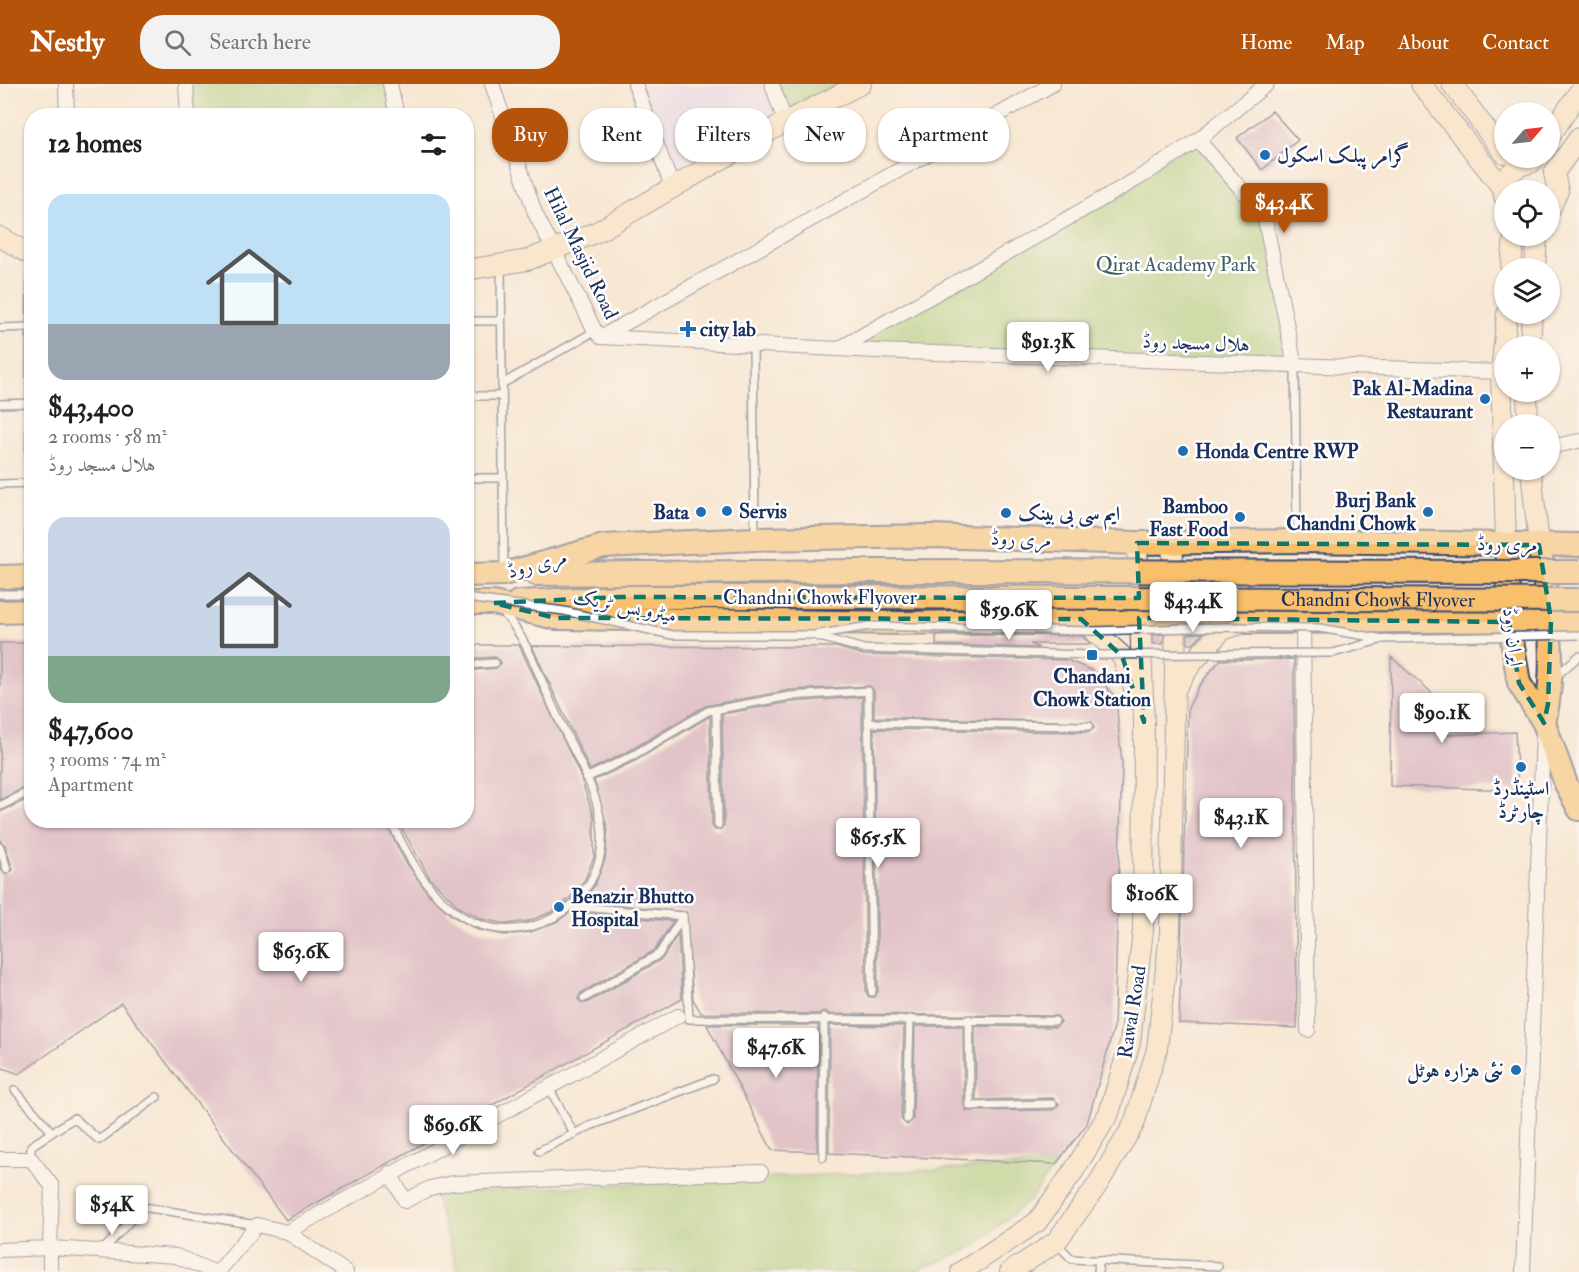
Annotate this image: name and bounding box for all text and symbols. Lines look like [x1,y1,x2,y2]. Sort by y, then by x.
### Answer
search box [140,15,560,69]
text: Nestly [30,25,104,60]
icon: search [161,26,194,59]
text: Search here [209,28,311,56]
text: Home [1240,29,1292,56]
text: Map [1325,29,1365,56]
text: About [1398,29,1449,56]
text: Contact [1482,29,1549,56]
north arrow [1494,102,1560,168]
map controls [1494,102,1560,480]
chip: Buy [492,108,568,162]
chip: Rent [580,108,663,162]
chip: Filters [675,108,772,162]
chip: New [784,108,866,162]
chip: Apartment [878,108,1009,162]
text: 12 homes [48,128,142,160]
icon: filters [417,128,450,161]
place label: گرامر پبلک اسکول [1277,142,1409,170]
marker: گرامر پبلک اسکول [1258,148,1272,162]
button: locate [1494,180,1560,246]
street label: Hilal Masjid Road [538,183,624,324]
pin: $43.4K [1235,183,1333,234]
text: $43.4K [1255,190,1313,215]
icon: home [195,233,303,341]
park label: Qirat Academy Park [1096,252,1257,277]
button: layers [1494,258,1560,324]
place label: city lab [700,317,756,343]
marker: city lab [681,322,695,336]
pin: $91.3K [999,322,1097,373]
text: $91.3K [1021,329,1075,354]
street label: ہلال مسجد روڈ [1142,329,1250,357]
button: + [1494,336,1560,402]
place label: Pak Al-Madina Restaurant [1352,376,1474,424]
text: $43,400 [48,392,134,424]
marker: Pak Al-Madina Restaurant [1478,392,1492,406]
button: − [1494,414,1560,480]
text: 2 rooms · 58 m² [48,424,167,449]
place label: Honda Centre RWP [1195,439,1359,464]
marker: Honda Centre RWP [1176,444,1190,458]
text: ہلال مسجد روڈ [48,452,156,477]
place label: Burj Bank Chandni Chowk [1286,488,1416,536]
place label: Bamboo Fast Food [1149,494,1228,542]
place label: Servis [739,499,787,524]
place label: Bata [653,500,690,525]
place label: ایم سی بی بینک [1018,501,1120,531]
marker: Servis [720,504,734,518]
marker: Bata [694,505,708,519]
marker: Burj Bank Chandni Chowk [1421,505,1435,519]
marker: ایم سی بی بینک [999,506,1013,520]
marker: Bamboo Fast Food [1233,510,1247,524]
street label: مری روڈ [990,525,1052,554]
street label: مری روڈ [1476,531,1538,558]
street label: مری روڈ [504,544,570,585]
icon: home [195,556,303,664]
pin: $43.4K [1144,582,1242,633]
street label: میٹرو بس ٹریک [571,584,679,629]
street label: Chandni Chowk Flyover [723,585,918,610]
street label: Chandni Chowk Flyover [1281,586,1476,612]
text: $43.4K [1164,589,1222,614]
pin: $59.6K [960,590,1058,641]
text: $59.6K [980,597,1038,622]
street label: ایران روڈ [1497,606,1529,668]
marker: Chandani Chowk Station [1085,648,1099,662]
place label: Chandani Chowk Station [1033,664,1152,712]
pin: $90.1K [1393,693,1491,744]
text: $90.1K [1414,700,1470,725]
text: $47,600 [48,715,134,747]
text: 3 rooms · 74 m² [48,747,166,772]
marker: اسٹینڈرڈ چارٹرڈ [1514,760,1528,774]
text: Apartment [48,772,133,797]
place label: اسٹینڈرڈ چارٹرڈ [1493,776,1549,825]
pin: $43.1K [1192,798,1290,849]
text: $43.1K [1214,805,1268,830]
pin: $65.5K [829,818,927,869]
text: $65.5K [850,825,906,850]
pin: $106K [1110,874,1194,925]
text: $106K [1126,881,1178,906]
place label: Benazir Bhutto Hospital [571,884,694,933]
marker: Benazir Bhutto Hospital [552,900,566,914]
pin: $63.6K [252,932,350,983]
text: $63.6K [272,939,330,964]
street label: Rawal Road [1112,963,1152,1060]
pin: $47.6K [727,1028,825,1079]
text: $47.6K [747,1035,805,1060]
place label: نئی ہزارہ ہوٹل [1407,1058,1504,1084]
marker: نئی ہزارہ ہوٹل [1509,1063,1523,1077]
pin: $69.6K [404,1105,502,1156]
text: $69.6K [423,1112,483,1137]
pin: $54K [76,1185,148,1236]
text: $54K [90,1192,134,1217]

